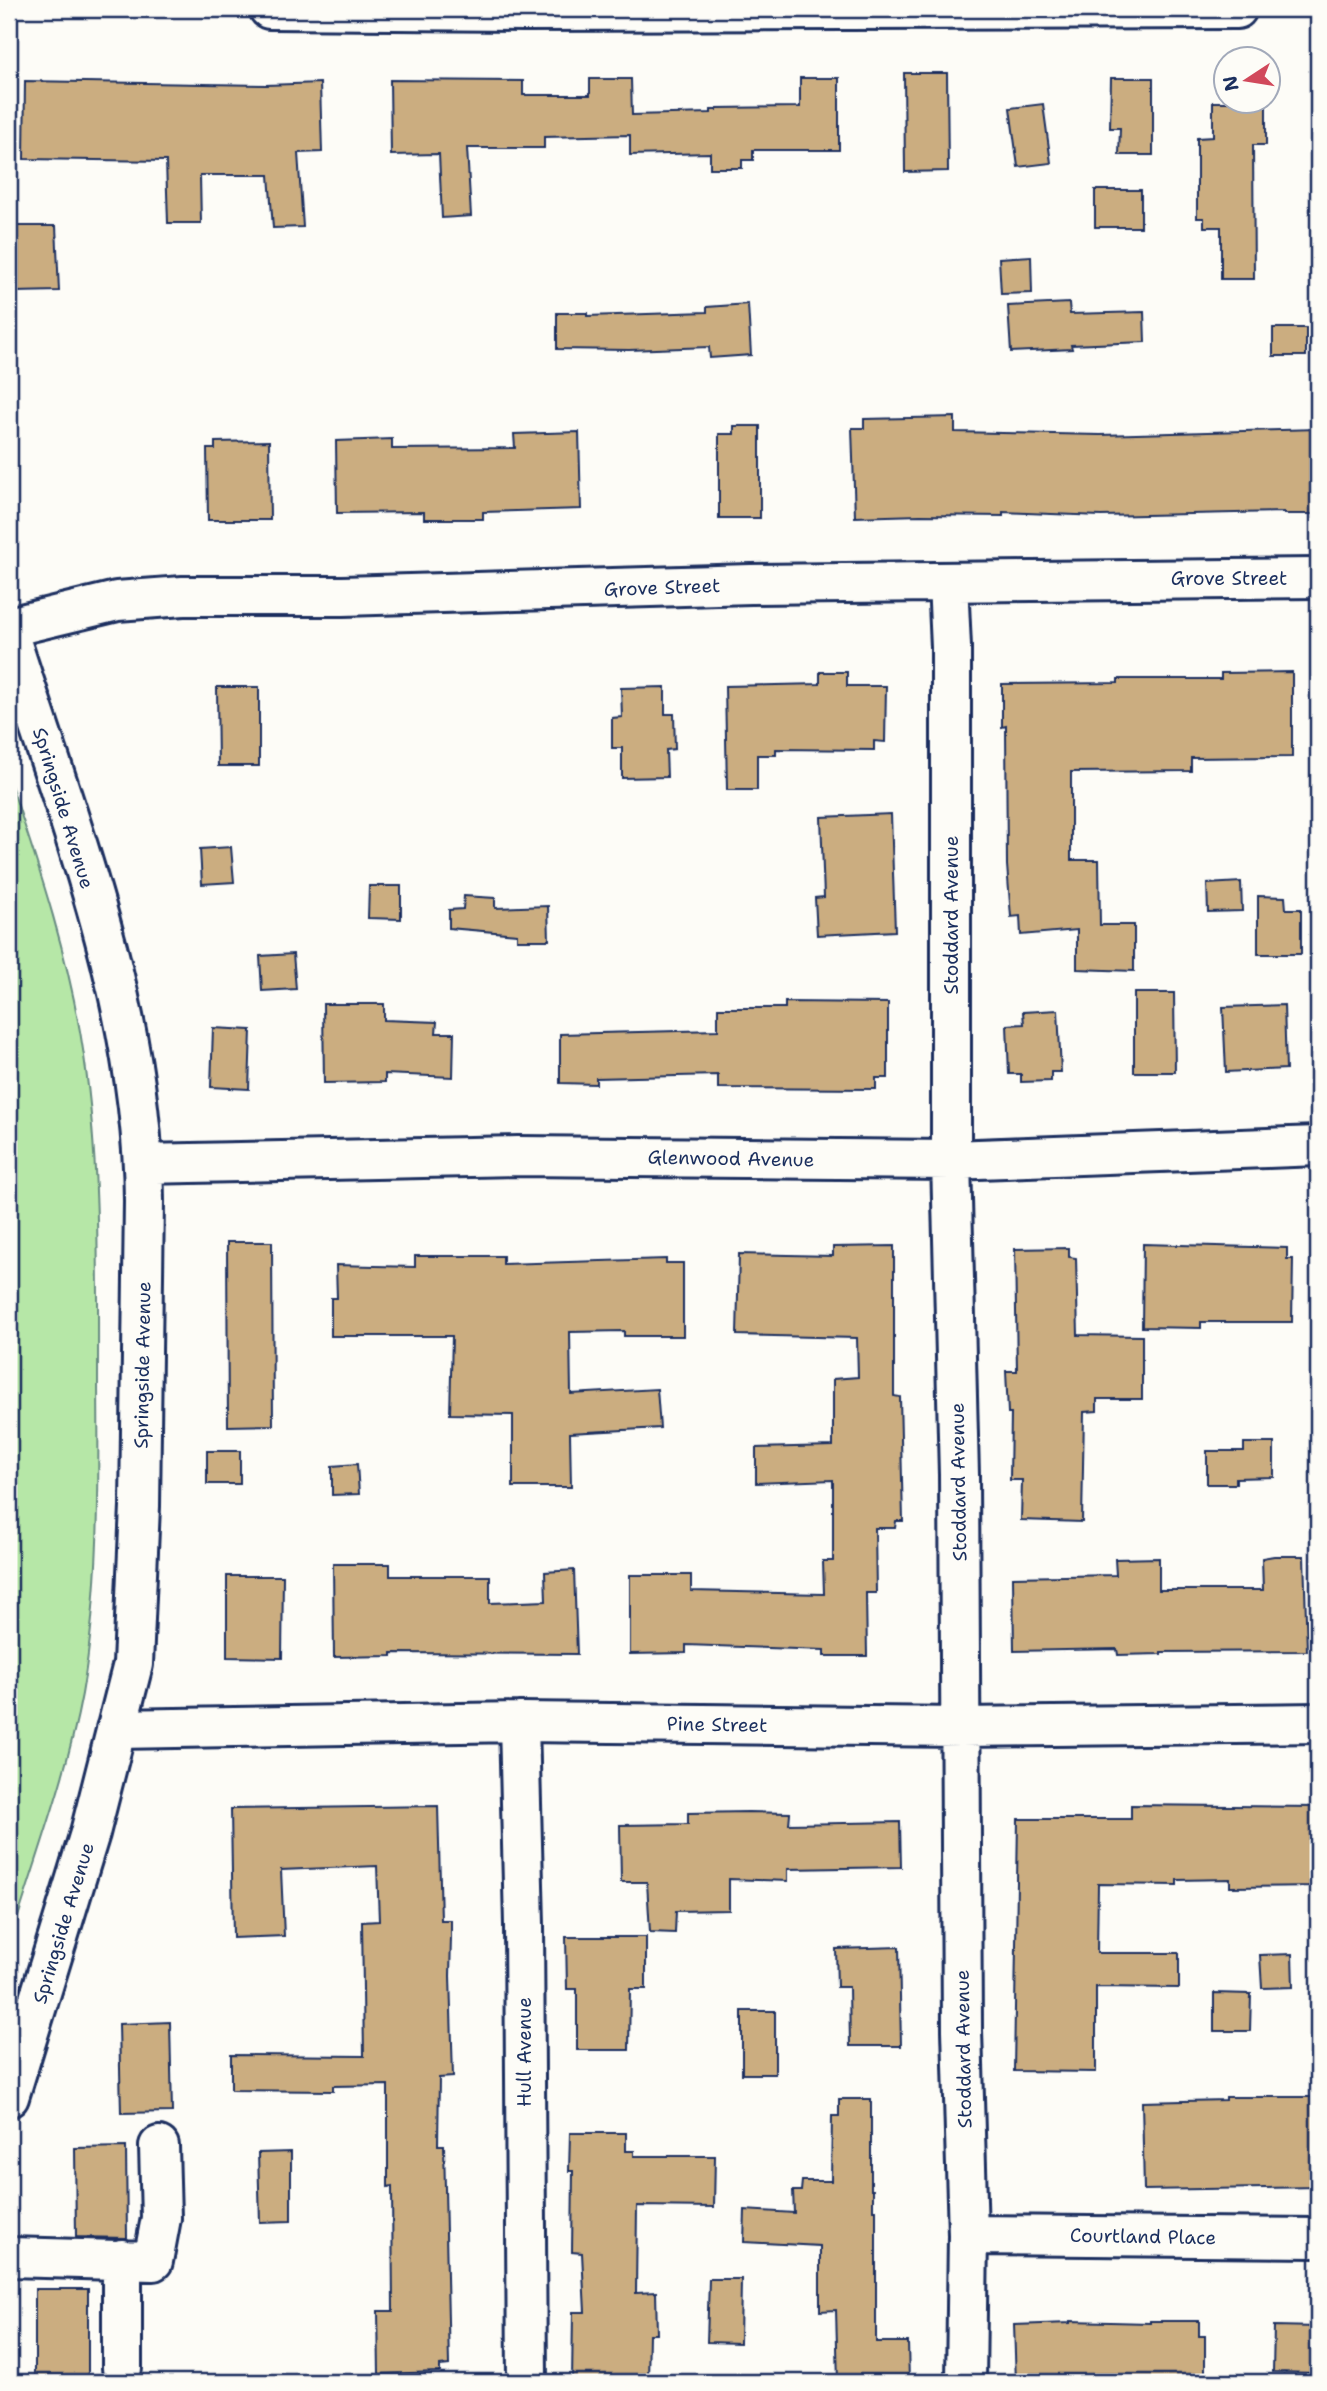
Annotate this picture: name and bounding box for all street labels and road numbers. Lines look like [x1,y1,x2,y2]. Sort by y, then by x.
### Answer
street label: Grove Street [1171,566,1287,591]
street label: Grove Street [603,573,721,602]
street label: Springside Avenue [27,725,100,892]
street label: Stoddard Avenue [939,836,964,994]
street label: Glenwood Avenue [647,1145,815,1172]
street label: Springside Avenue [129,1281,156,1449]
street label: Stoddard Avenue [945,1402,972,1562]
street label: Pine Street [666,1711,768,1738]
street label: Springside Avenue [27,1840,100,2007]
street label: Stoddard Avenue [950,1969,977,2129]
street label: Hull Avenue [512,1997,537,2107]
street label: Courtland Place [1070,2223,1216,2250]

